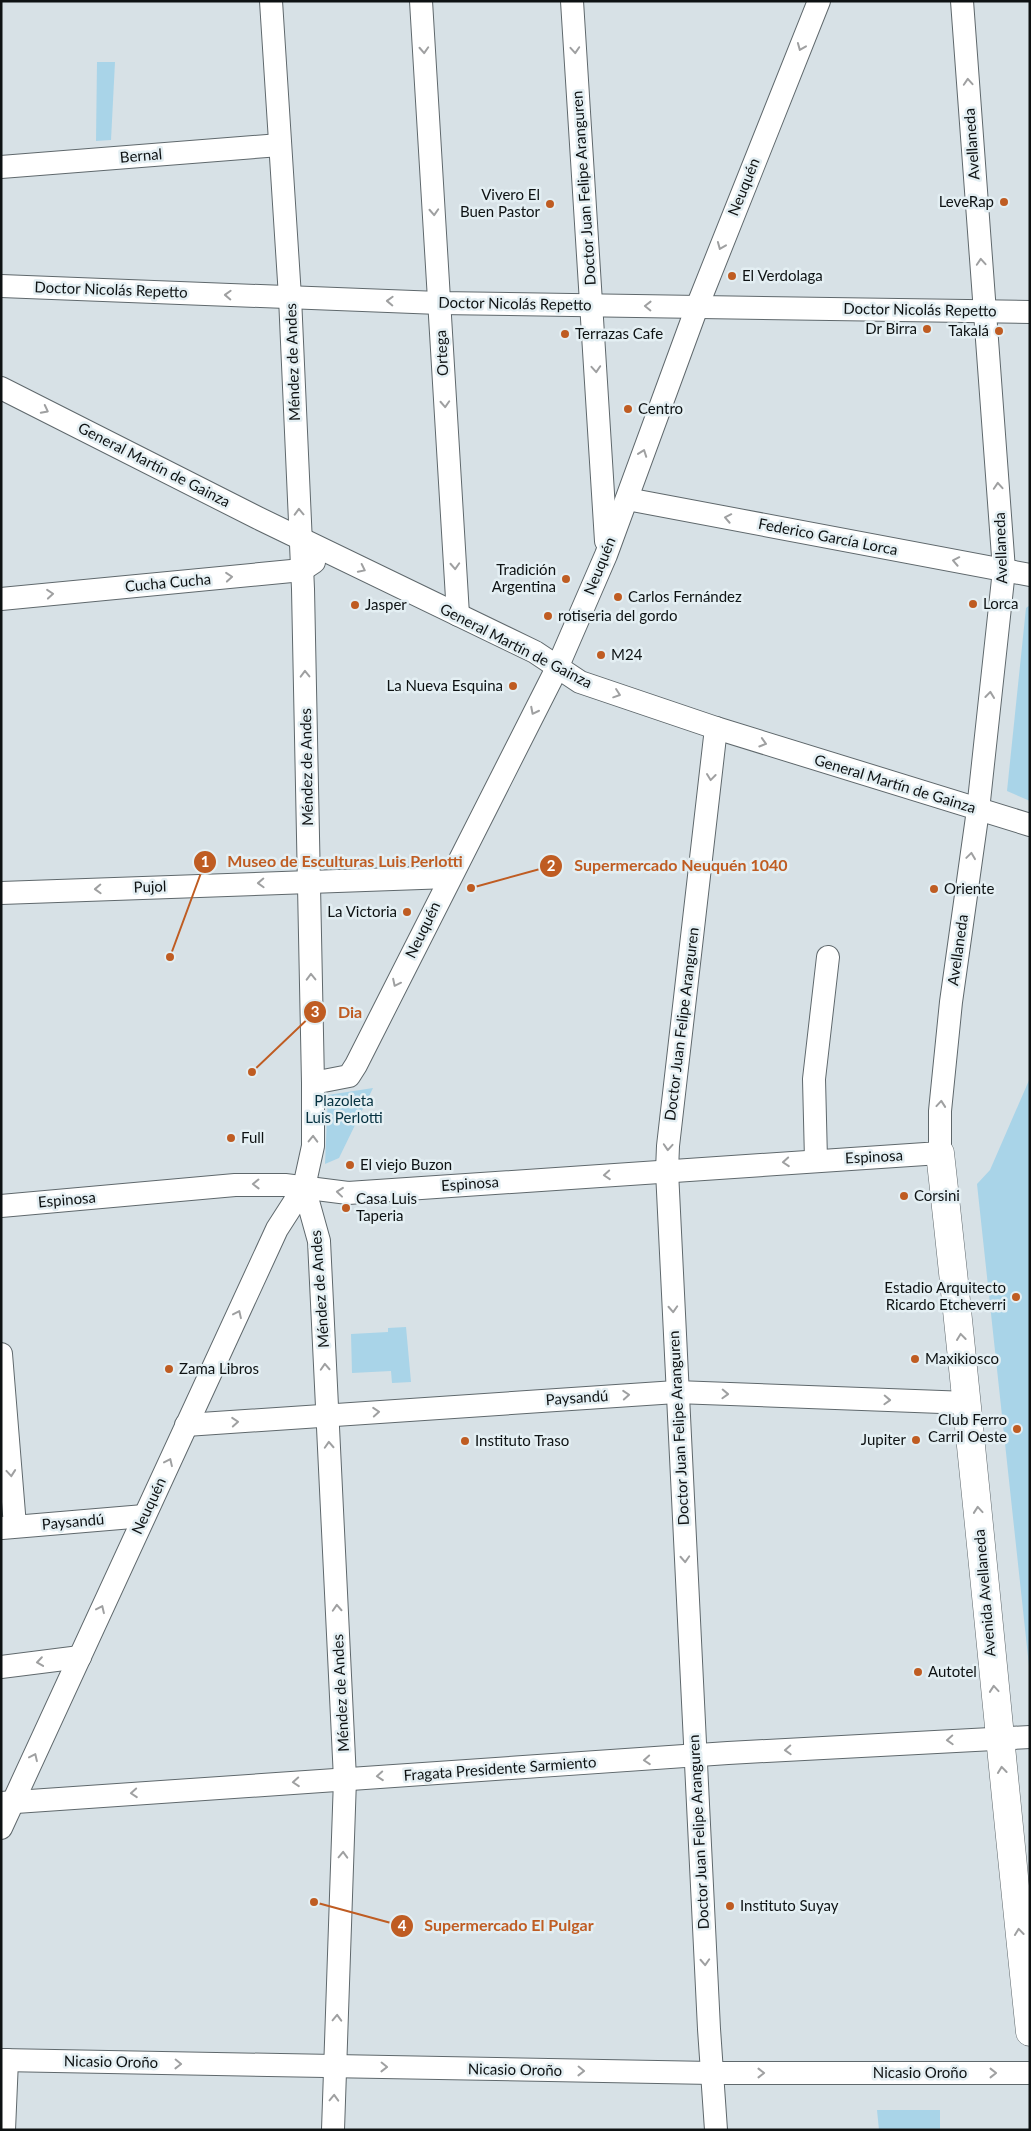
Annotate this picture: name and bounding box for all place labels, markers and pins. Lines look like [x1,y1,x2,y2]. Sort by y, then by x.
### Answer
place label: Vivero El Buen Pastor [460,185,541,220]
place label: LeveRap [939,192,994,210]
marker: LeveRap [998,196,1010,208]
marker: Vivero El Buen Pastor [544,198,556,210]
place label: El Verdolaga [742,266,823,284]
marker: El Verdolaga [726,270,738,282]
place label: Dr Birra [865,319,917,337]
place label: Takalá [948,321,989,339]
marker: Dr Birra [921,323,933,335]
place label: Terrazas Cafe [575,324,663,342]
marker: Takalá [993,325,1005,337]
marker: Terrazas Cafe [559,328,571,340]
place label: Centro [638,399,683,417]
marker: Centro [622,403,634,415]
place label: Tradición Argentina [492,560,556,595]
marker: Tradición Argentina [560,573,572,585]
place label: Carlos Fernández [628,587,742,605]
marker: Carlos Fernández [612,591,624,603]
place label: Lorca [983,594,1018,612]
place label: Jasper [365,595,407,613]
marker: Lorca [967,598,979,610]
marker: Jasper [349,599,361,611]
place label: rotiseria del gordo [558,606,678,624]
marker: rotiseria del gordo [542,610,554,622]
place label: M24 [611,645,643,663]
marker: M24 [595,649,607,661]
place label: La Nueva Esquina [386,676,503,694]
marker: La Nueva Esquina [507,680,519,692]
callout: Museo de Esculturas Luis Perlotti [193,846,473,877]
callout: Supermercado Neuquén 1040 [539,850,797,881]
place label: Oriente [944,879,994,897]
marker: Oriente [928,883,940,895]
place label: La Victoria [327,902,397,920]
marker: La Victoria [401,906,413,918]
callout: Dia [303,997,372,1028]
place label: Full [241,1128,264,1146]
marker: Full [225,1132,237,1144]
place label: El viejo Buzon [360,1155,452,1173]
marker: El viejo Buzon [344,1159,356,1171]
place label: Corsini [914,1186,960,1204]
place label: Casa Luis Taperia [356,1189,417,1224]
marker: Corsini [898,1190,910,1202]
marker: Casa Luis Taperia [340,1202,352,1214]
place label: Estadio Arquitecto Ricardo Etcheverri [884,1278,1006,1313]
marker: Estadio Arquitecto Ricardo Etcheverri [1010,1291,1022,1303]
place label: Maxikiosco [925,1349,999,1367]
marker: Maxikiosco [909,1353,921,1365]
place label: Zama Libros [179,1359,259,1377]
marker: Zama Libros [163,1363,175,1375]
place label: Club Ferro Carril Oeste [928,1410,1007,1445]
marker: Club Ferro Carril Oeste [1011,1423,1023,1435]
place label: Jupiter [861,1430,907,1448]
place label: Instituto Traso [475,1431,569,1449]
marker: Jupiter [910,1434,922,1446]
marker: Instituto Traso [459,1435,471,1447]
place label: Autotel [928,1662,977,1680]
marker: Autotel [912,1666,924,1678]
place label: Instituto Suyay [740,1896,839,1914]
marker: Instituto Suyay [724,1900,736,1912]
callout: Supermercado El Pulgar [389,1910,604,1941]

